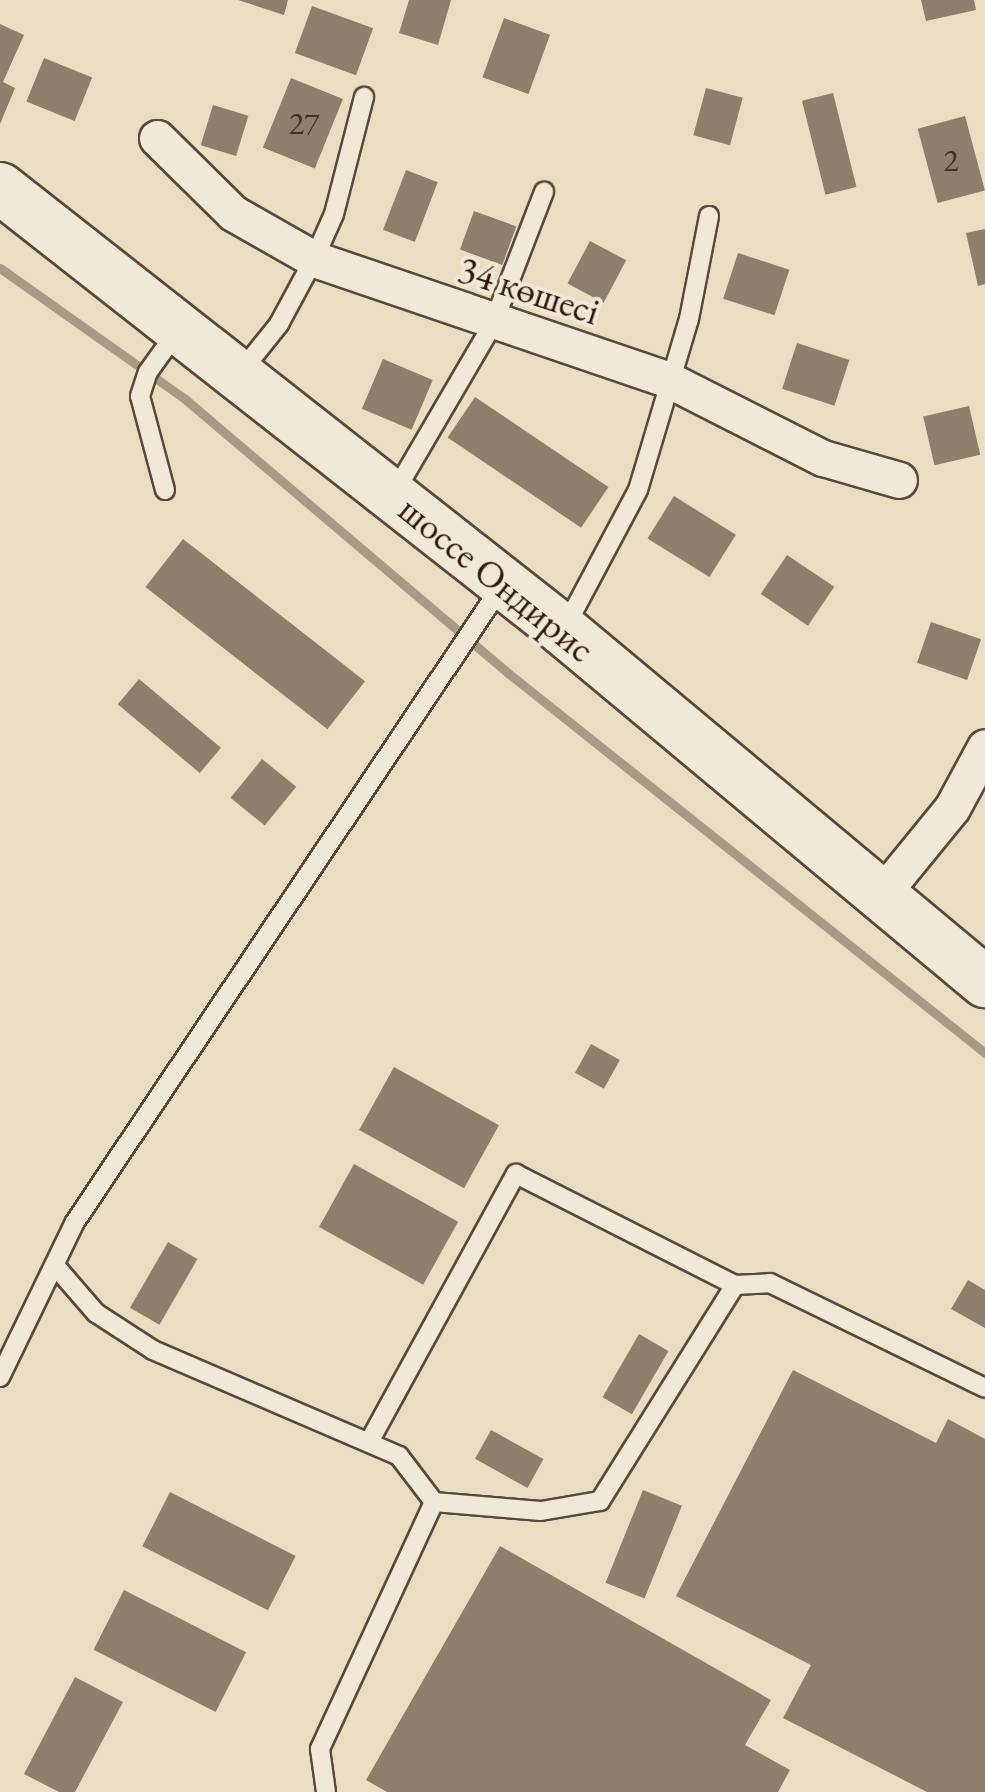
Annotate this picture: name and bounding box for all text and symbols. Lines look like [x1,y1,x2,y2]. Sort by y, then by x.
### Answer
house number: 27 [289,104,319,142]
house number: 2 [943,141,959,179]
street label: 34 көшесі [453,246,605,334]
street label: шоссе Ондирис [390,486,604,672]

